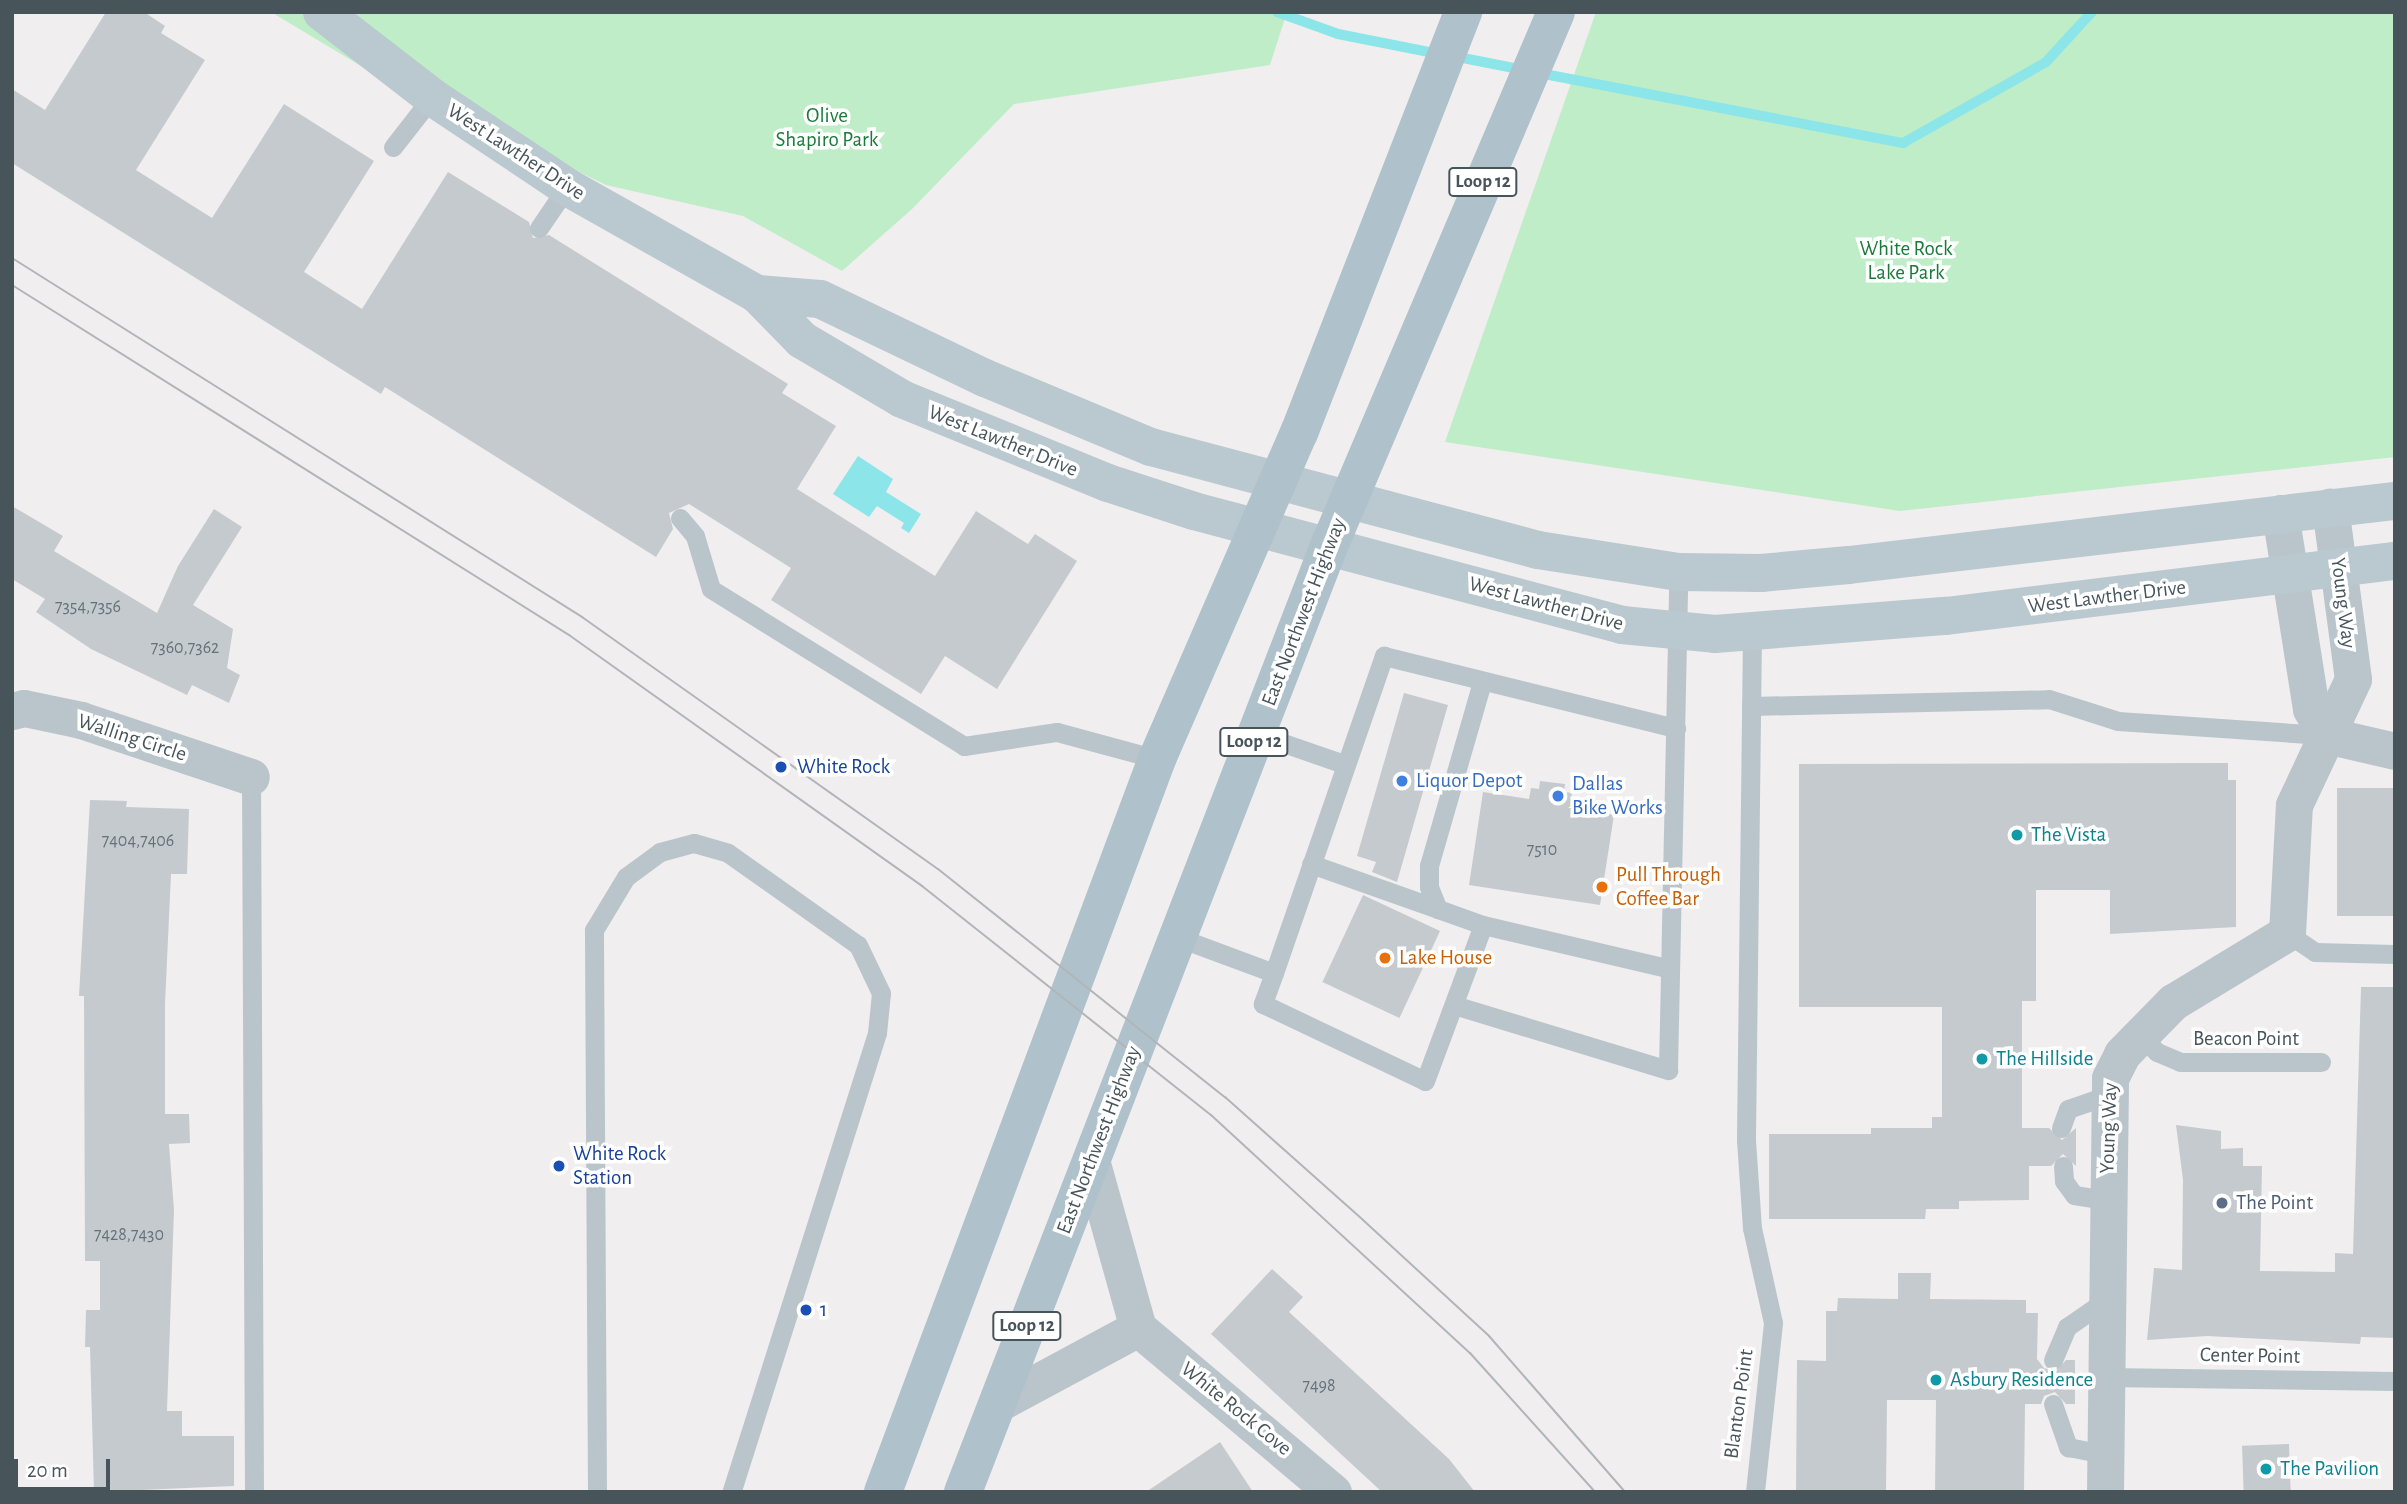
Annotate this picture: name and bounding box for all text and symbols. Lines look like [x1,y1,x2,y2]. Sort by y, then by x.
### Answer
street label: West Lawther Drive [442,98,590,206]
park label: Olive Shapiro Park [776,103,878,153]
road number: Loop 12 [1448,166,1518,198]
park label: White Rock Lake Park [1860,236,1952,286]
street label: West Lawther Drive [925,400,1081,482]
street label: East Northwest Highway [1257,514,1351,710]
street label: Young Way [2325,556,2361,650]
street label: West Lawther Drive [1466,571,1626,637]
street label: West Lawther Drive [2027,575,2187,619]
house number: 7354,7356 [55,596,121,618]
house number: 7360,7362 [151,637,219,659]
street label: Walling Circle [74,709,190,767]
road number: Loop 12 [1219,726,1289,758]
place label: White Rock [797,754,890,780]
marker: White Rock [771,757,791,777]
place label: Liquor Depot [1416,768,1523,794]
place label: Dallas Bike Works [1572,771,1663,821]
marker: Liquor Depot [1394,773,1410,789]
marker: Dallas Bike Works [1550,788,1566,804]
place label: The Vista [2031,822,2106,848]
marker: The Vista [2009,827,2025,843]
house number: 7404,7406 [102,830,174,852]
house number: 7510 [1527,839,1557,861]
place label: Pull Through Coffee Bar [1616,862,1721,912]
marker: Pull Through Coffee Bar [1594,879,1610,895]
place label: Lake House [1399,945,1492,971]
marker: Lake House [1377,950,1393,966]
street label: Beacon Point [2193,1026,2299,1052]
street label: East Northwest Highway [1052,1042,1146,1238]
place label: The Hillside [1996,1046,2093,1072]
marker: The Hillside [1974,1051,1990,1067]
street label: Young Way [2095,1082,2123,1174]
place label: White Rock Station [573,1141,666,1191]
marker: White Rock Station [551,1158,567,1174]
place label: The Point [2236,1190,2313,1216]
marker: The Point [2214,1195,2230,1211]
house number: 7428,7430 [94,1224,164,1246]
place label: 1 [820,1297,827,1323]
marker: 1 [798,1302,814,1318]
road number: Loop 12 [992,1310,1062,1342]
street label: Center Point [2200,1343,2300,1369]
street label: Blanton Point [1719,1348,1759,1460]
street label: White Rock Cove [1176,1357,1296,1461]
place label: Asbury Residence [1950,1367,2093,1393]
marker: Asbury Residence [1928,1372,1944,1388]
house number: 7498 [1302,1375,1336,1397]
scale bar [18,1444,114,1488]
place label: The Pavilion [2280,1456,2379,1482]
text: 20 m [27,1460,68,1481]
marker: The Pavilion [2258,1461,2274,1477]

